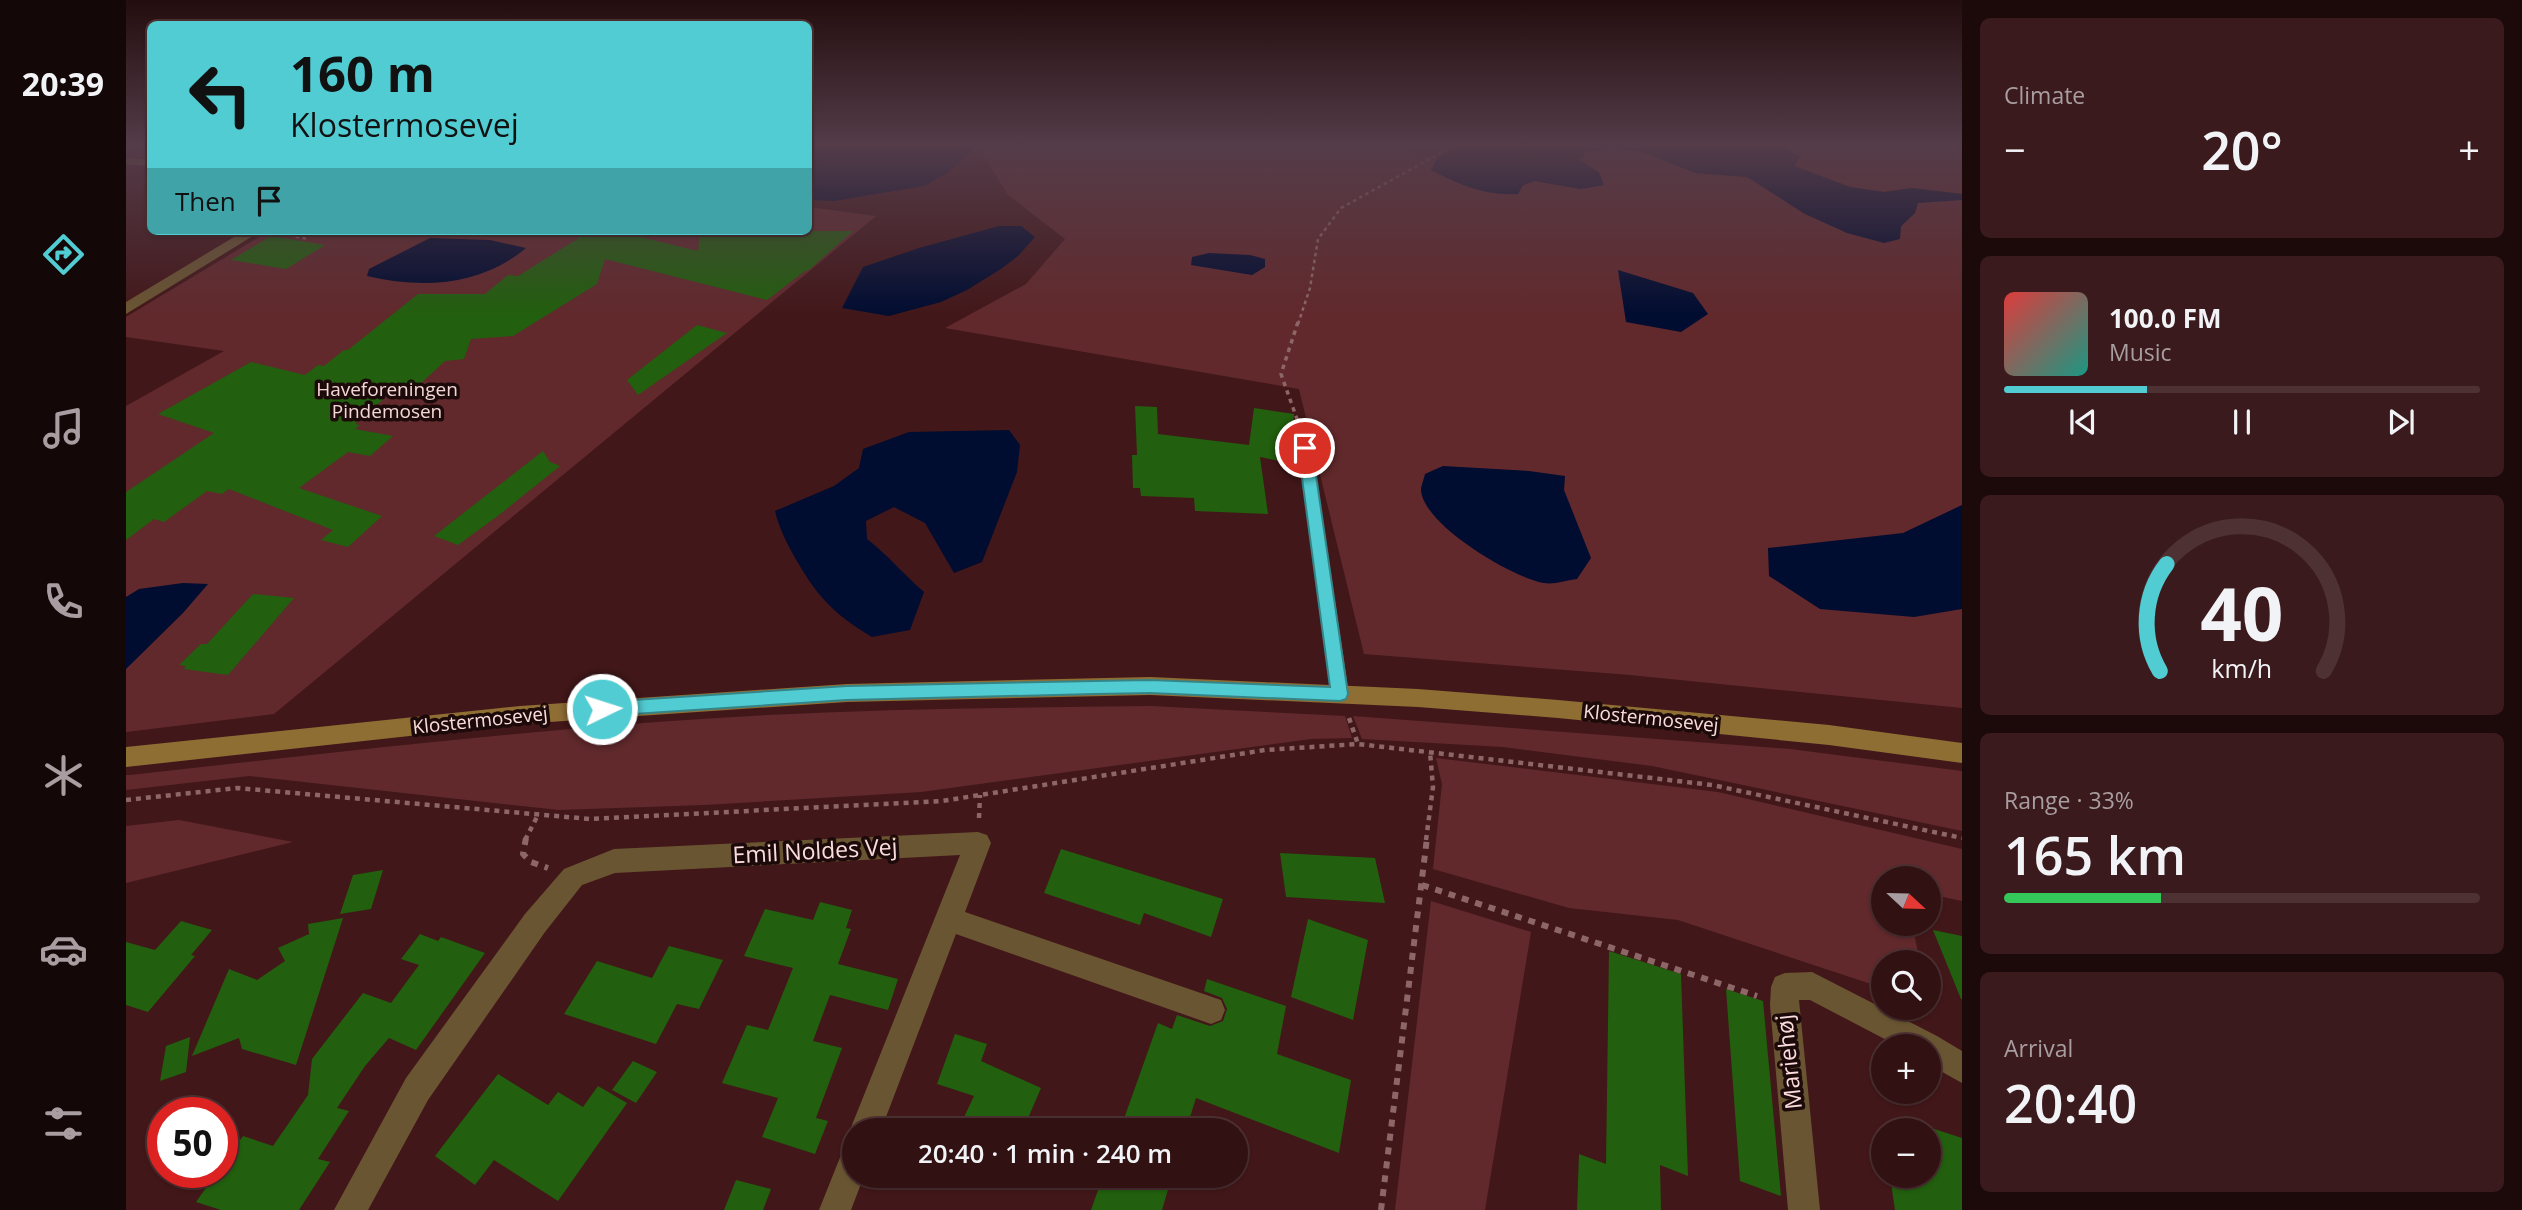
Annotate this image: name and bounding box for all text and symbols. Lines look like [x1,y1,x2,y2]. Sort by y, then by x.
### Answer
text: 160 m [290,40,435,106]
icon: left [175,49,266,140]
text: 20:39 [22,62,104,105]
text: Climate [2004,79,2085,111]
text: Klostermosevej [290,103,519,146]
text: 20° [2201,114,2283,185]
text: − [2004,123,2026,175]
text: + [2458,123,2480,175]
icon: arrive [250,182,288,220]
text: Then [175,183,236,219]
icon: directions [39,230,88,279]
text: 100.0 FM [2109,300,2221,336]
text: Music [2109,336,2172,368]
park label: Haveforeningen Pindemosen [316,376,458,424]
icon: previous [2064,403,2102,441]
icon: pause [2223,403,2261,441]
icon: next [2382,403,2420,441]
icon: music [39,404,88,453]
pin [1275,418,1335,478]
icon: arrive [1286,429,1324,467]
text: 40 [2200,563,2284,662]
icon: phone [39,577,88,626]
text: km/h [2212,651,2272,685]
position arrow [565,672,639,746]
street label: Klostermosevej [1582,698,1720,738]
street label: Klostermosevej [411,700,549,740]
icon: climate [39,751,88,800]
text: Range · 33% [2004,784,2134,816]
text: 165 km [2004,819,2186,890]
street label: Emil Noldes Vej [732,830,898,870]
north arrow [1871,866,1941,936]
map controls [1871,866,1941,1188]
icon: car [39,925,88,974]
button: search [1871,950,1941,1020]
street label: Mariehøj [1767,1013,1809,1111]
text: Arrival [2004,1032,2073,1064]
button: + [1871,1034,1941,1104]
text: 20:40 [2004,1067,2137,1138]
speed limit sign: 50 [147,1097,238,1188]
icon: filters [39,1099,88,1148]
button: − [1871,1118,1941,1188]
text: 20:40 · 1 min · 240 m [918,1135,1172,1171]

